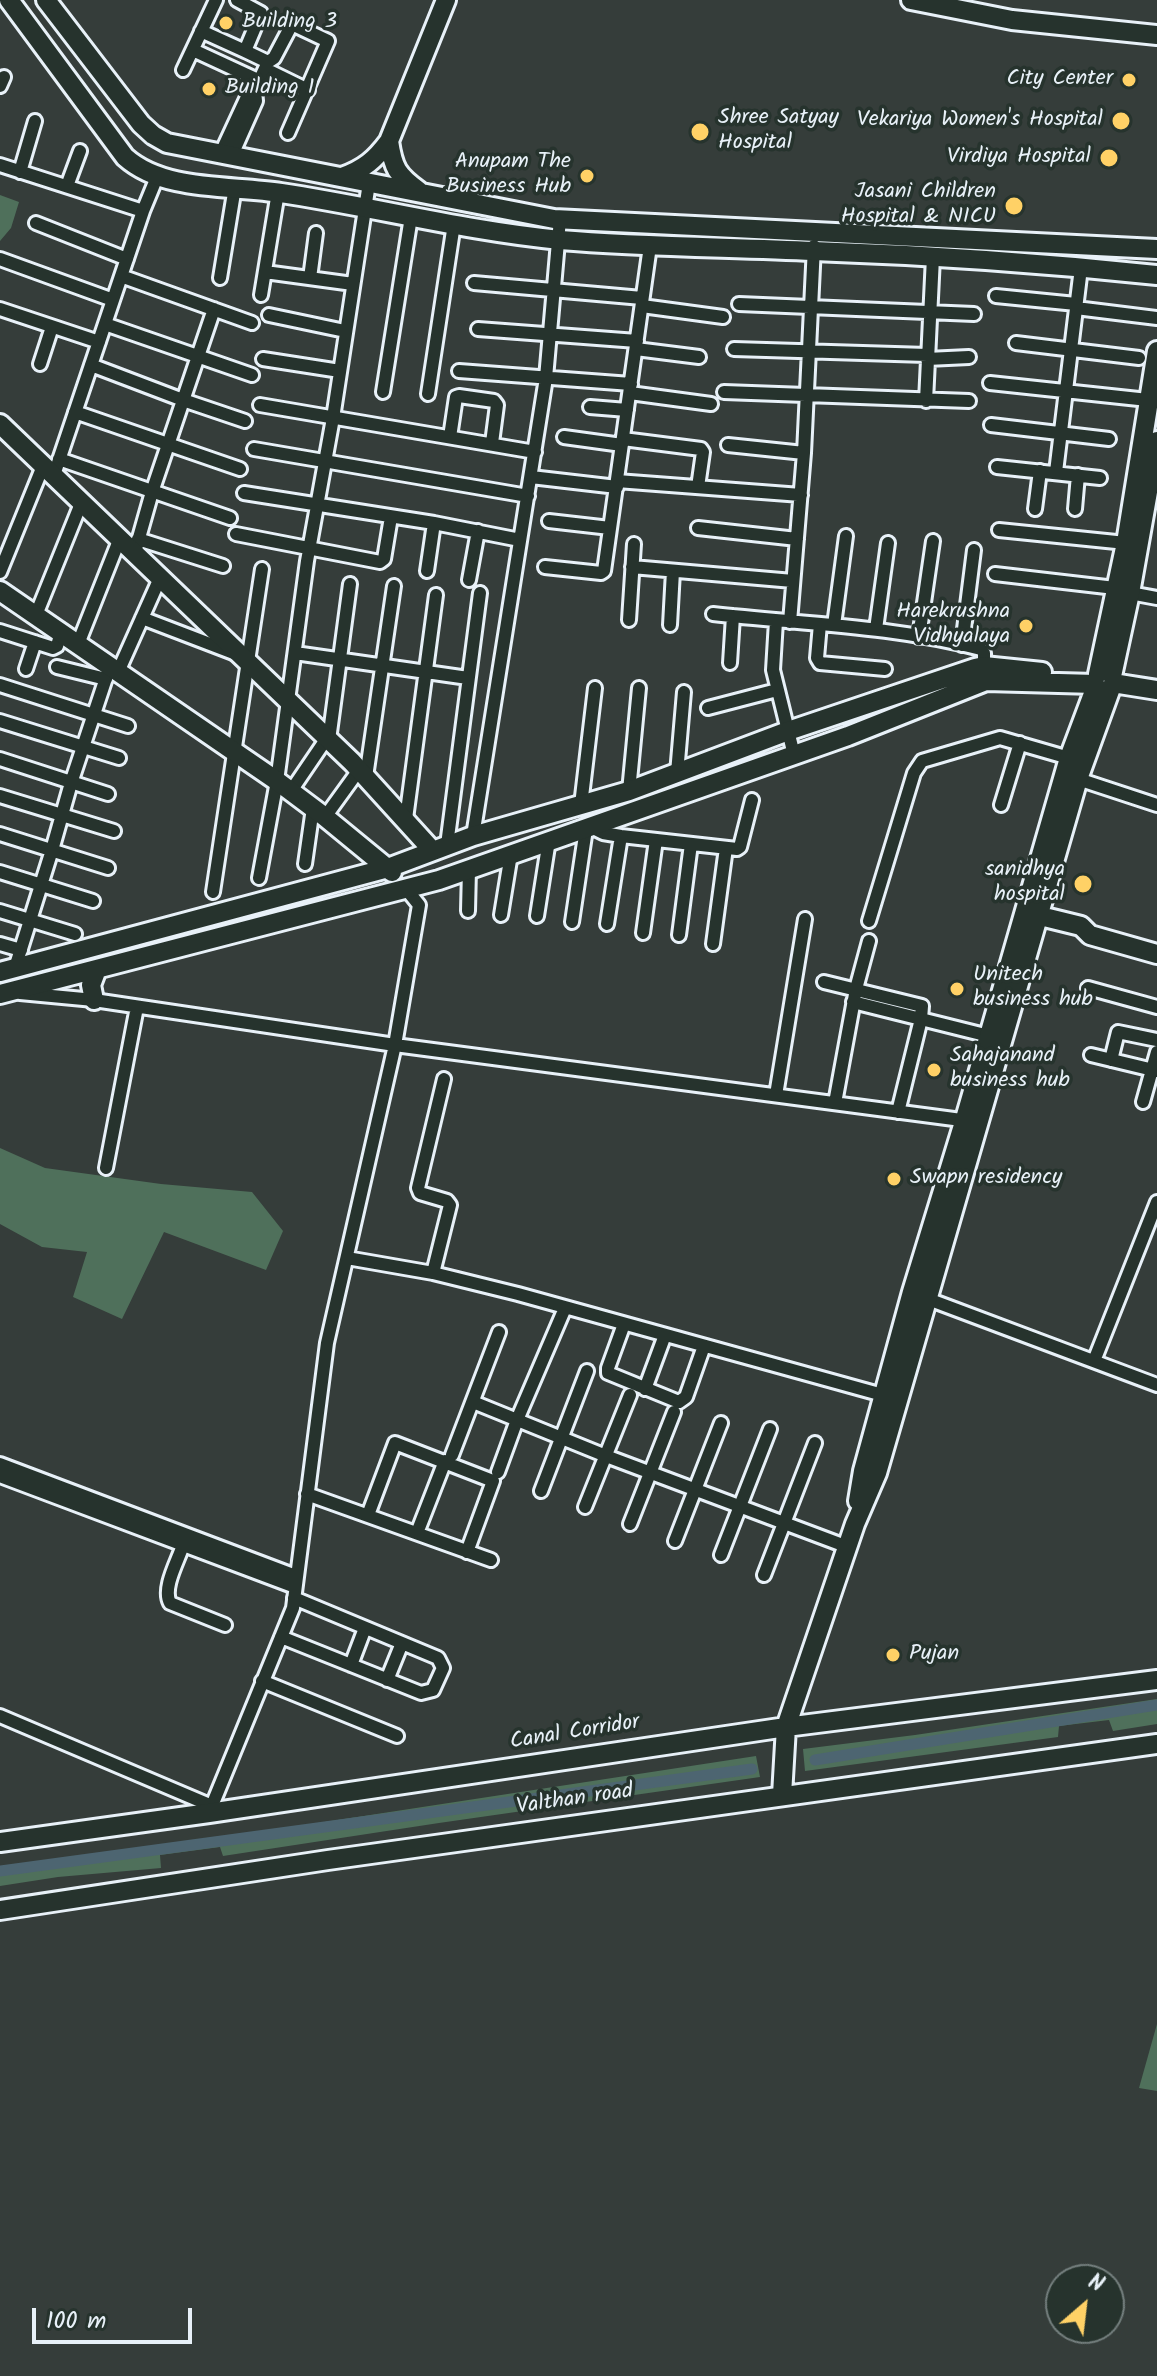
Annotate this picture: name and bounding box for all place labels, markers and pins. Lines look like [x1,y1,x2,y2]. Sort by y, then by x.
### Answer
place label: Building 3 [242,10,337,36]
marker: Building 3 [217,14,235,32]
place label: City Center [1006,67,1113,93]
marker: City Center [1120,71,1138,89]
place label: Building 1 [225,76,314,102]
marker: Building 1 [200,80,218,98]
place label: Shree Satyay Hospital [718,106,839,158]
place label: Vekariya Women's Hospital [857,108,1103,134]
marker: Vekariya Women's Hospital [1110,110,1132,132]
marker: Shree Satyay Hospital [689,121,711,143]
place label: Virdiya Hospital [947,145,1091,171]
marker: Virdiya Hospital [1098,147,1120,169]
place label: Anupam The Business Hub [446,150,571,202]
marker: Anupam The Business Hub [578,167,596,185]
place label: Jasani Children Hospital & NICU [841,180,996,232]
marker: Jasani Children Hospital & NICU [1003,195,1025,217]
place label: Harekrushna Vidhyalaya [896,600,1010,652]
marker: Harekrushna Vidhyalaya [1017,617,1035,635]
place label: sanidhya hospital [985,858,1065,910]
marker: sanidhya hospital [1072,873,1094,895]
place label: Unitech business hub [973,963,1093,1014]
marker: Unitech business hub [948,980,966,998]
place label: Sahajanand business hub [950,1044,1070,1096]
marker: Sahajanand business hub [925,1061,943,1079]
place label: Swapn residency [910,1166,1062,1192]
marker: Swapn residency [885,1170,903,1188]
place label: Pujan [909,1642,959,1668]
marker: Pujan [884,1646,902,1664]

